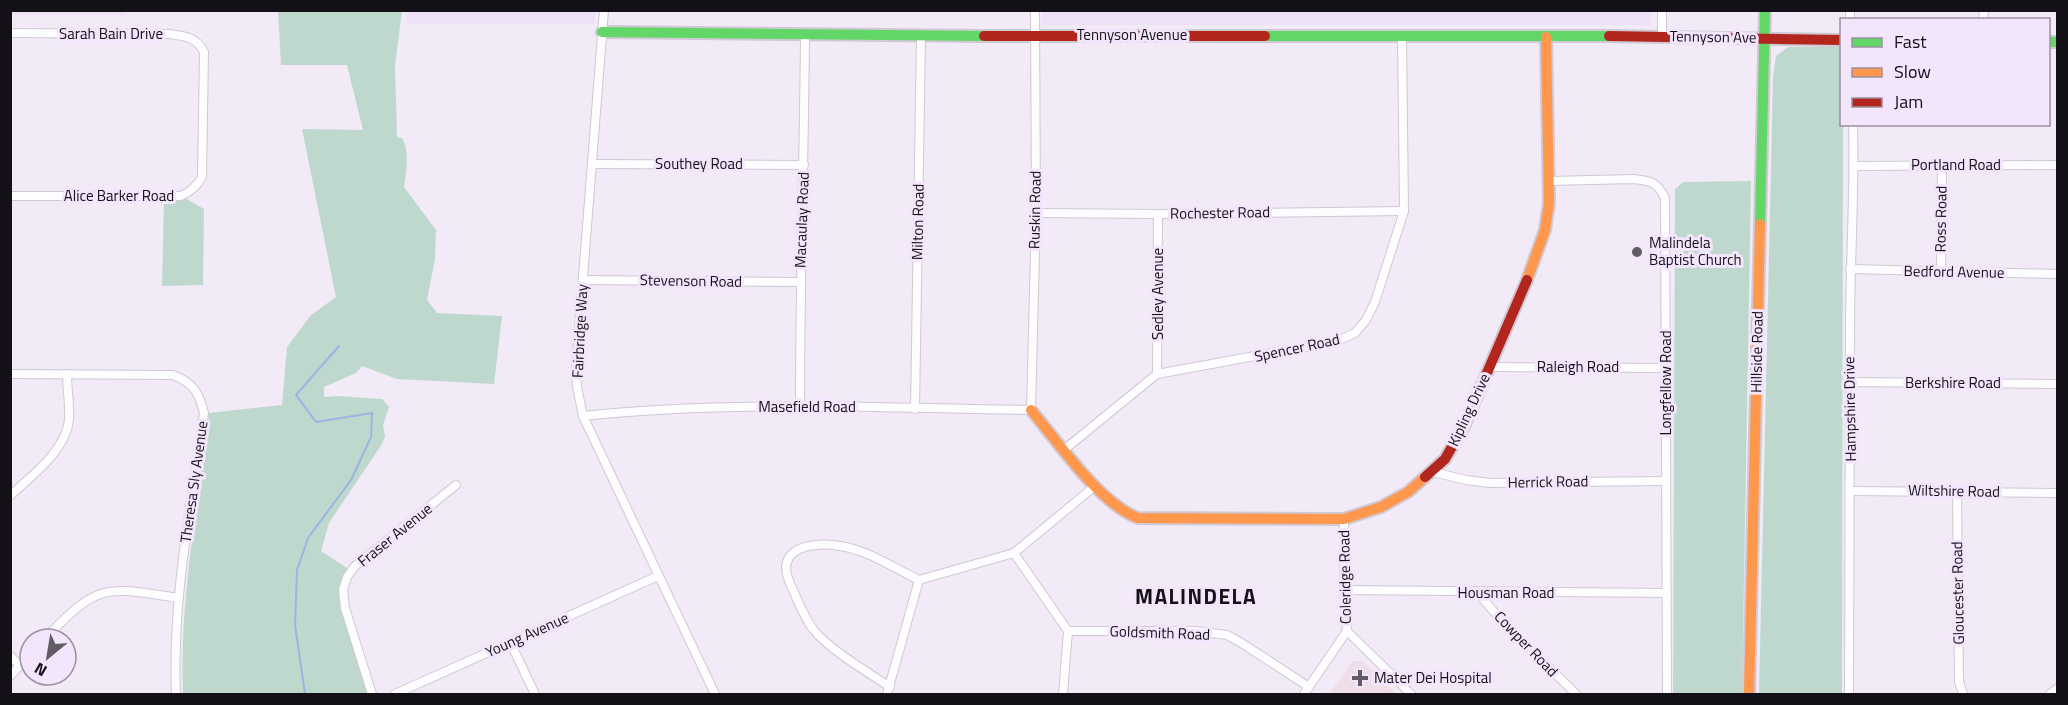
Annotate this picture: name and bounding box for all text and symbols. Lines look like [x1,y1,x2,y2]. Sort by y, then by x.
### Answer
legend [1840,18,2050,126]
street label: Sarah Bain Drive [59,22,163,45]
street label: Tennyson Avenue [1077,23,1187,46]
street label: Tennyson Ave [1669,24,1757,49]
text: Fast [1894,28,1927,55]
text: Slow [1894,58,1931,85]
text: Jam [1894,88,1923,115]
street label: Southey Road [655,152,743,175]
street label: Portland Road [1911,153,2001,176]
street label: Ruskin Road [1022,171,1047,249]
street label: Macaulay Road [788,172,815,268]
street label: Alice Barker Road [64,184,174,207]
street label: Milton Road [905,184,930,260]
street label: Ross Road [1928,185,1953,253]
street label: Rochester Road [1170,200,1270,225]
place label: Malindela Baptist Church [1649,231,1742,271]
marker: Malindela Baptist Church [1630,245,1644,259]
street label: Sedley Avenue [1146,248,1169,340]
street label: Bedford Avenue [1903,259,2005,284]
street label: Stevenson Road [640,268,742,293]
street label: Fairbridge Way [566,283,593,379]
street label: Hillside Road [1744,311,1769,393]
street label: Spencer Road [1252,327,1342,368]
street label: Longfellow Road [1654,330,1677,436]
street label: Raleigh Road [1537,355,1619,378]
street label: Hampshire Drive [1837,356,1862,462]
street label: Kipling Drive [1442,369,1496,450]
street label: Berkshire Road [1905,371,2001,394]
street label: Masefield Road [758,395,856,418]
street label: Theresa Sly Avenue [174,419,213,544]
street label: Herrick Road [1507,469,1589,494]
street label: Wiltshire Road [1908,478,2000,503]
street label: Fraser Avenue [352,497,437,572]
street label: Coleridge Road [1332,530,1357,624]
street label: Gloucester Road [1945,541,1970,645]
district label: MALINDELA [1135,580,1257,612]
street label: Housman Road [1458,581,1554,604]
street label: Young Avenue [482,606,572,663]
street label: Cowper Road [1489,606,1564,682]
street label: Goldsmith Road [1109,619,1211,646]
north arrow [18,627,78,687]
text: N [30,657,51,683]
place label: Mater Dei Hospital [1374,666,1492,689]
marker: Mater Dei Hospital [1351,669,1369,687]

